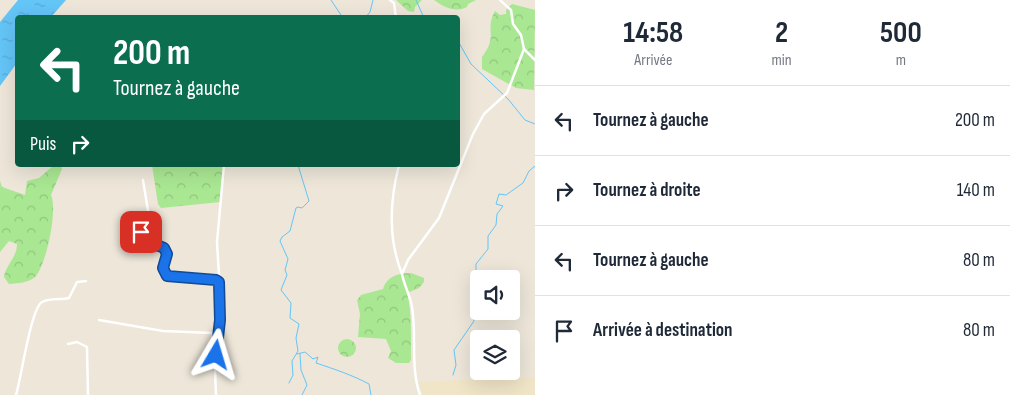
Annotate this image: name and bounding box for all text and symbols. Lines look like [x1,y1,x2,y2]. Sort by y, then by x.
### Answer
text: 14:58 [623,15,683,51]
text: 2 [775,15,788,51]
text: 500 [880,15,922,51]
text: 200 m [113,32,190,75]
icon: left [30,35,95,100]
text: Arrivée [634,51,672,70]
text: min [772,51,792,70]
text: m [896,51,906,70]
text: Tournez à gauche [113,75,240,102]
icon: left [550,107,578,135]
text: Tournez à gauche [593,109,709,132]
text: 200 m [955,109,995,132]
icon: right [66,130,94,158]
text: Puis [30,133,56,156]
icon: right [550,177,578,205]
text: Tournez à droite [593,179,701,202]
text: 140 m [957,179,995,202]
pin [120,211,162,253]
icon: arrive [127,218,155,246]
icon: left [550,247,578,275]
text: Tournez à gauche [593,249,709,272]
text: 80 m [963,249,995,272]
map controls [470,270,520,380]
button: sound [470,270,520,320]
icon: arrive [550,317,578,345]
text: Arrivée à destination [593,319,733,342]
text: 80 m [963,319,995,342]
position arrow [189,328,241,380]
button: layers [470,330,520,380]

